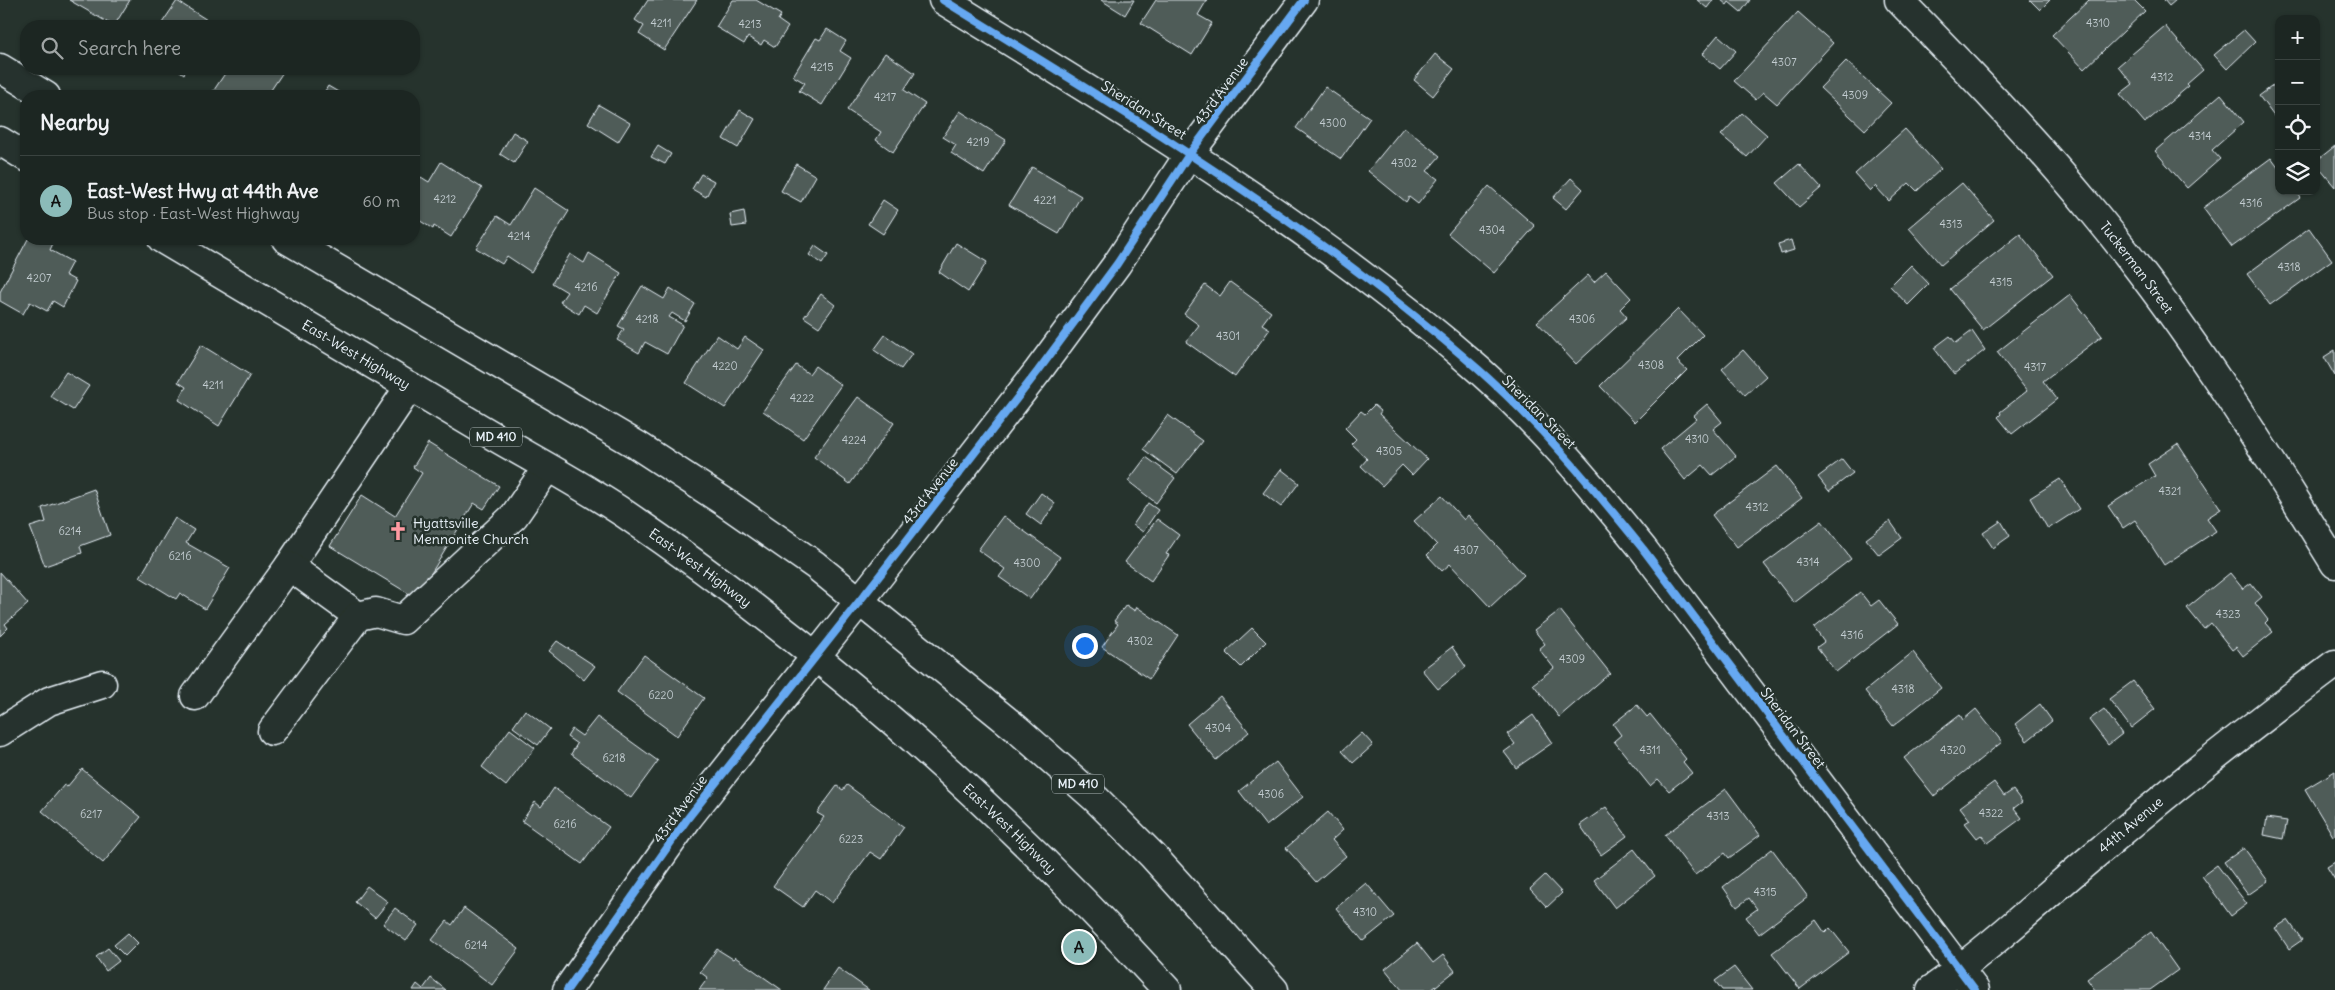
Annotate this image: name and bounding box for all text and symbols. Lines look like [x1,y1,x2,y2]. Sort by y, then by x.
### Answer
map controls [2275,15,2320,195]
button: + [2275,15,2320,60]
house number: 4211 [650,16,672,30]
house number: 4310 [2086,16,2110,30]
house number: 4213 [738,17,762,31]
search box [20,20,420,75]
icon: search [38,34,66,62]
text: Search here [78,36,181,60]
street label: 43rd Avenue [1190,53,1252,129]
house number: 4307 [1771,55,1797,69]
house number: 4215 [810,60,834,74]
button: − [2275,60,2320,105]
house number: 4312 [2151,70,2173,84]
street label: Sheridan Street [1098,77,1190,144]
house number: 4309 [1842,88,1868,102]
house number: 4217 [874,90,897,104]
button: locate [2275,105,2320,150]
text: Nearby [40,109,110,136]
house number: 4300 [1319,116,1347,130]
house number: 4314 [2188,129,2212,143]
house number: 4219 [966,135,990,149]
button: layers [2275,150,2320,195]
house number: 4302 [1391,156,1417,170]
text: East-West Hwy at 44th Ave [87,179,318,203]
text: A [51,191,61,211]
text: 60 m [362,191,400,211]
house number: 4212 [434,192,456,206]
house number: 4221 [1034,193,1056,207]
house number: 4316 [2239,196,2263,210]
text: Bus stop · East-West Highway [87,203,300,223]
house number: 4313 [1939,217,1963,231]
street label: Tuckerman Street [2096,218,2178,317]
house number: 4304 [1479,223,1505,237]
house number: 4214 [507,229,531,243]
house number: 4318 [2277,260,2301,274]
house number: 4207 [27,271,52,285]
house number: 4315 [1989,275,2013,289]
house number: 4216 [574,280,598,294]
house number: 4218 [635,312,659,326]
house number: 4306 [1569,312,1595,326]
street label: East-West Highway [299,316,413,394]
house number: 4301 [1216,329,1240,343]
house number: 4308 [1638,358,1664,372]
house number: 4220 [712,359,738,373]
house number: 4317 [2024,360,2047,374]
street label: Sheridan Street [1498,371,1580,453]
house number: 4211 [202,378,224,392]
house number: 4222 [790,391,814,405]
road number: MD 410 [470,428,522,447]
house number: 4310 [1685,432,1709,446]
house number: 4224 [842,433,866,447]
house number: 4305 [1376,444,1402,458]
street label: 43rd Avenue [898,454,962,528]
house number: 4321 [2158,484,2182,498]
house number: 4312 [1746,500,1768,514]
place label: Hyattsville Mennonite Church [413,514,529,548]
church icon: Hyattsville Mennonite Church [387,520,409,542]
house number: 6214 [58,524,82,538]
street label: East-West Highway [645,524,755,611]
house number: 4307 [1453,543,1479,557]
house number: 6216 [168,549,192,563]
house number: 4314 [1796,555,1820,569]
house number: 4300 [1013,556,1041,570]
house number: 4323 [2216,607,2240,621]
house number: 4316 [1840,628,1864,642]
your location [1072,633,1098,659]
house number: 4302 [1127,634,1153,648]
house number: 4309 [1559,652,1585,666]
house number: 4318 [1891,682,1915,696]
street label: Sheridan Street [1757,684,1830,772]
house number: 6220 [648,688,674,702]
house number: 4304 [1205,721,1231,735]
house number: 4311 [1639,743,1661,757]
house number: 4320 [1940,743,1966,757]
house number: 6218 [602,751,626,765]
street label: 43rd Avenue [649,771,711,847]
road number: MD 410 [1052,774,1104,794]
street label: East-West Highway [959,780,1060,878]
house number: 4306 [1258,787,1284,801]
street label: 44th Avenue [2094,793,2167,857]
house number: 4322 [1979,806,2003,820]
house number: 6217 [80,807,103,821]
house number: 4313 [1706,809,1730,823]
house number: 6216 [553,817,577,831]
house number: 6223 [839,832,863,846]
house number: 4315 [1753,885,1777,899]
house number: 4310 [1353,905,1377,919]
pin: A [1063,928,1095,966]
house number: 6214 [464,938,488,952]

